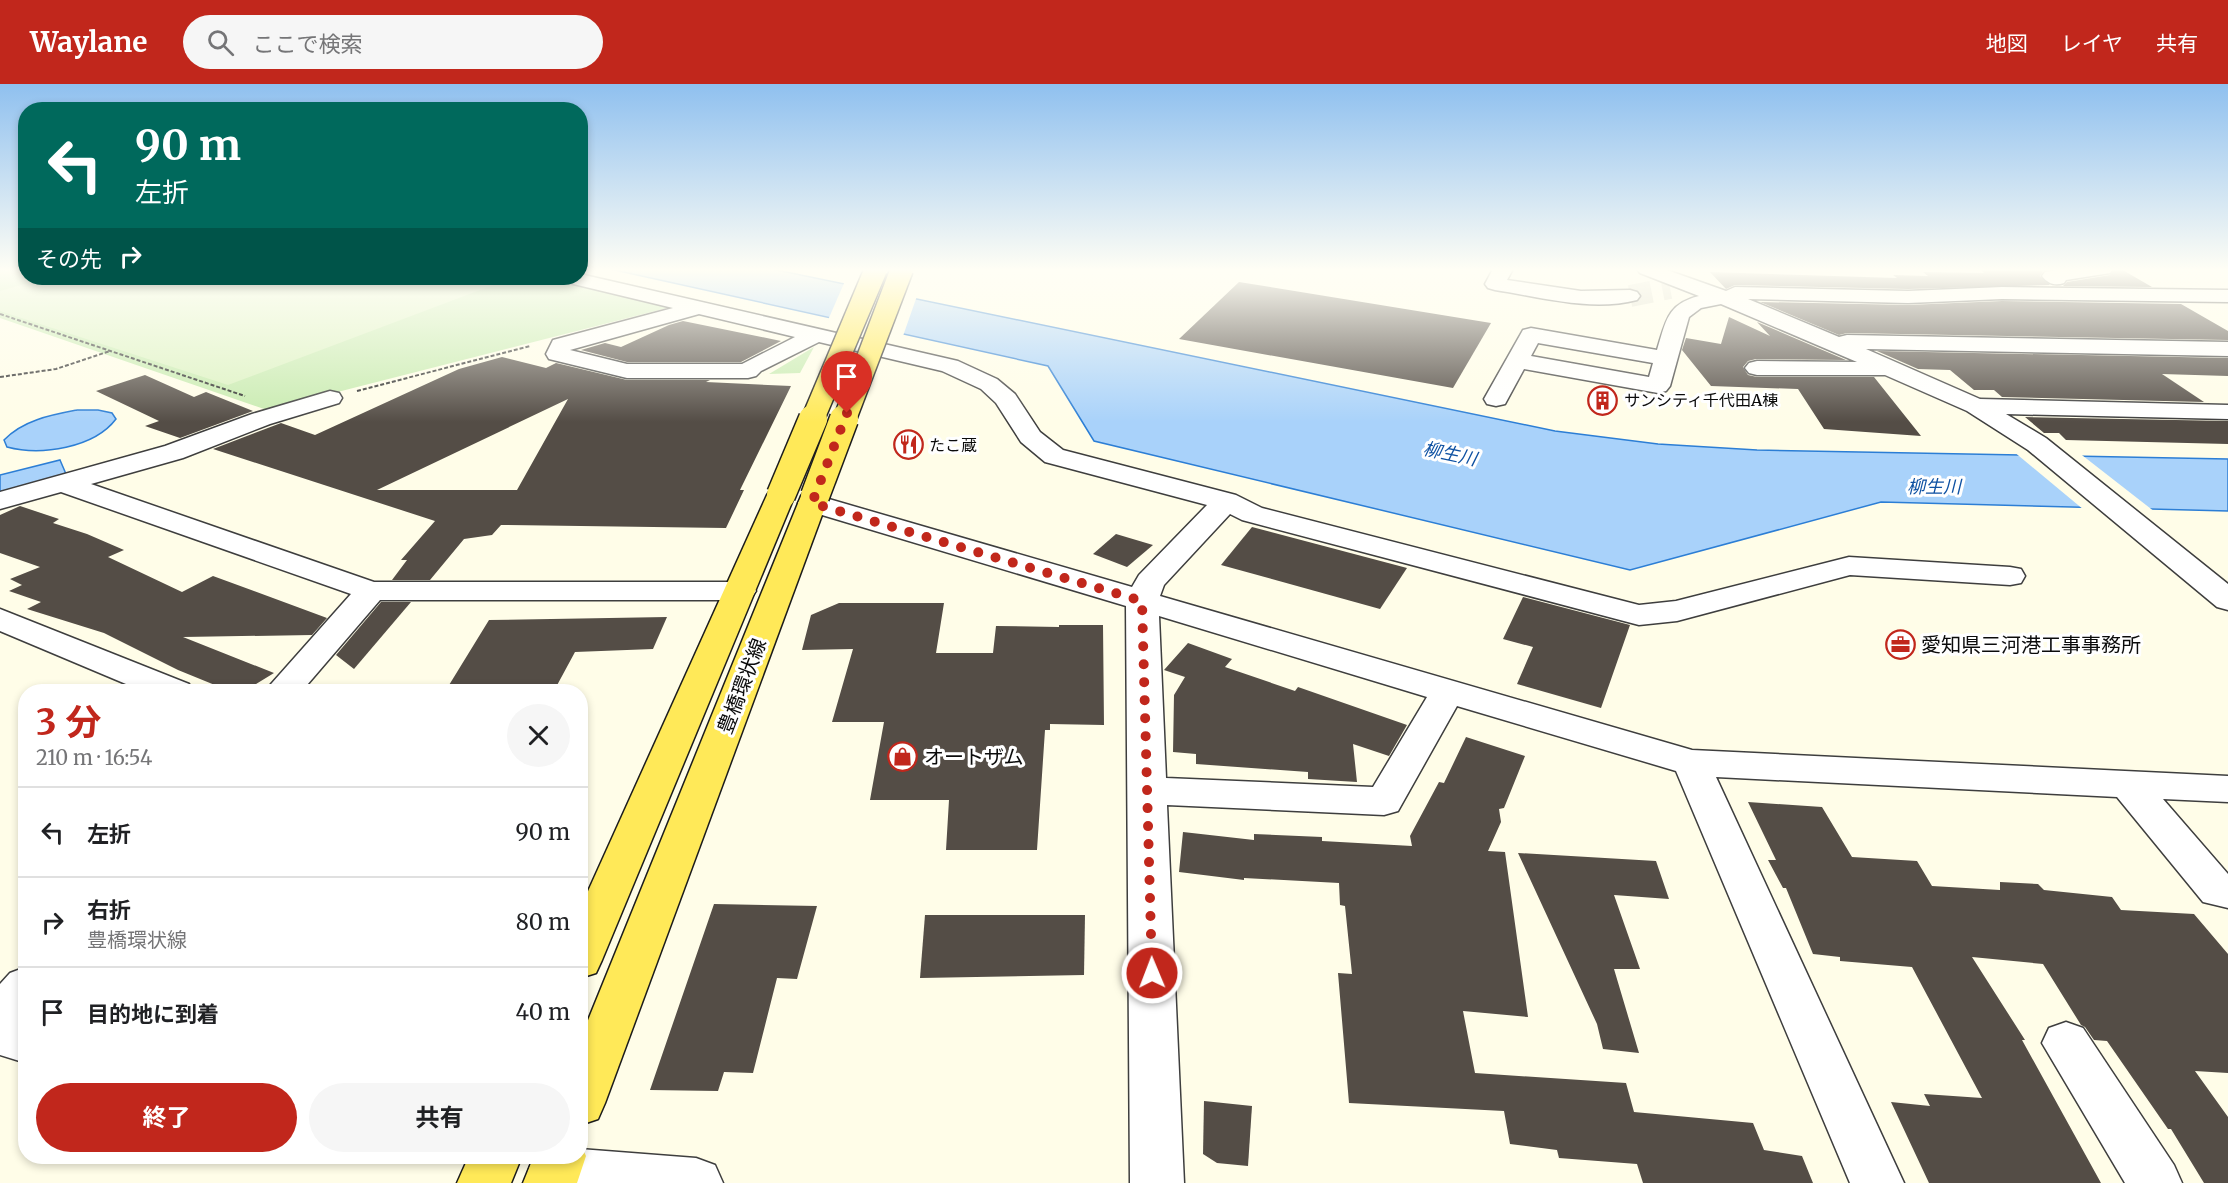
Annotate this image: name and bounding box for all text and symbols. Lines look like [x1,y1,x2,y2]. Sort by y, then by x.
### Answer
search box [183,15,603,69]
text: Waylane [30,24,147,60]
icon: search [204,26,237,59]
text: ここで検索 [252,30,362,58]
text: 地図 [1986,30,2028,57]
text: レイヤ [2061,30,2123,57]
text: 共有 [2156,30,2198,57]
text: 90 m [135,119,241,171]
icon: left [36,126,114,204]
text: 左折 [135,175,189,209]
icon: right [114,240,147,273]
text: その先 [36,245,102,273]
pin [821,351,872,413]
icon: arrive [830,360,863,393]
building icon: サンシティ千代田A棟 [1587,384,1619,416]
place label: サンシティ千代田A棟 [1624,390,1778,410]
restaurant icon: たこ蔵 [892,429,924,461]
place label: たこ蔵 [929,435,977,455]
water label: 柳生川 [1421,437,1481,471]
water label: 柳生川 [1907,475,1963,498]
office icon: 愛知県三河港工事事務所 [1884,629,1916,661]
place label: 愛知県三河港工事事務所 [1921,632,2141,657]
street label: 豊橋環状線 [712,635,771,737]
text: 3 分 [36,700,101,745]
button: close [507,704,570,767]
shop icon: オートザム [887,741,919,773]
place label: オートザム [924,744,1024,769]
text: 210 m · 16:54 [36,745,152,770]
icon: left [36,816,69,849]
text: 90 m [515,818,570,846]
text: 左折 [87,820,131,848]
text: 右折 [87,896,131,924]
icon: right [36,906,69,939]
text: 80 m [516,908,570,936]
text: 豊橋環状線 [87,927,187,952]
position arrow [1120,941,1184,1005]
icon: arrive [36,996,69,1029]
text: 40 m [515,998,570,1026]
text: 目的地に到着 [87,1000,219,1028]
button: 終了 [36,1083,297,1152]
button: 共有 [309,1083,570,1152]

